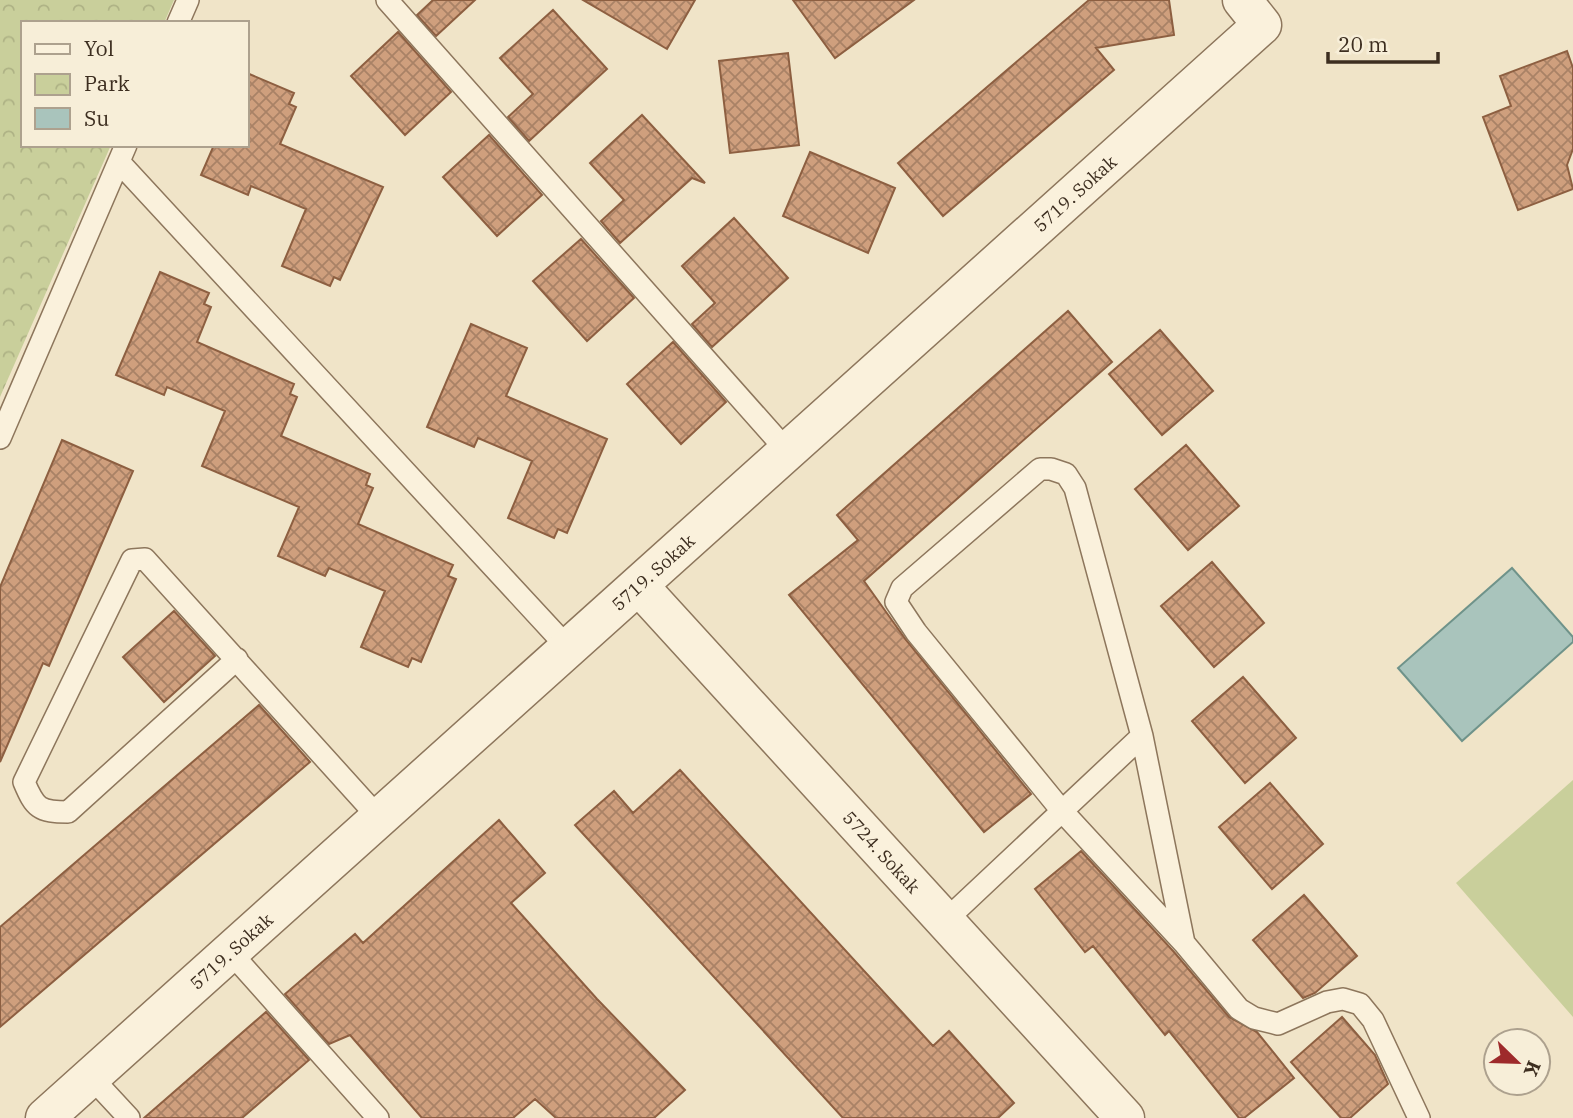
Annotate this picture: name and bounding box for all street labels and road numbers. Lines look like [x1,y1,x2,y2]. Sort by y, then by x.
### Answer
street label: 5719. Sokak [1028,150,1121,236]
street label: 5719. Sokak [607,529,700,615]
street label: 5724. Sokak [838,806,926,898]
street label: 5719. Sokak [185,907,278,994]

